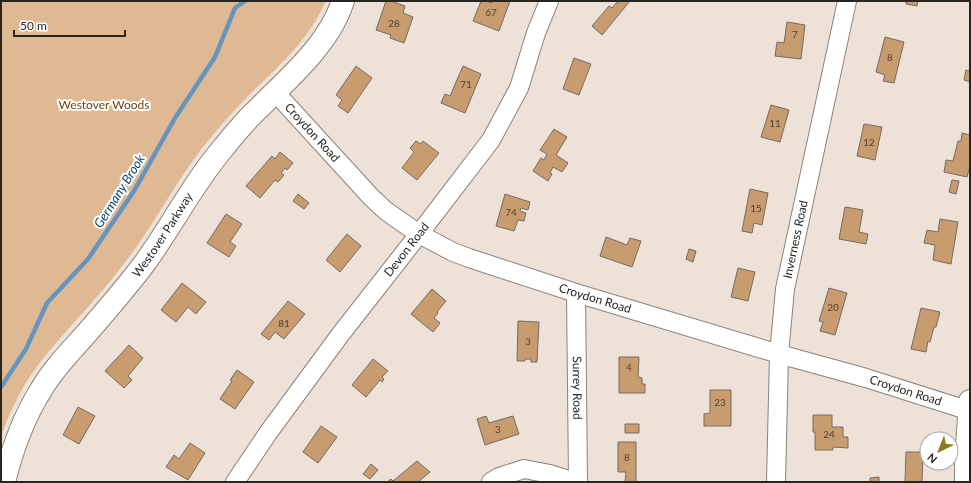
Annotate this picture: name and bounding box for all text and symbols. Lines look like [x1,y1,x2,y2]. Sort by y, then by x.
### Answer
house number: 67 [485,6,497,18]
scale bar [14,12,125,38]
house number: 28 [388,17,400,29]
text: 50 m [20,18,47,33]
house number: 7 [792,28,798,40]
house number: 8 [887,51,893,63]
house number: 71 [460,78,472,90]
park label: Westover Woods [59,97,149,112]
street label: Croydon Road [282,100,343,165]
house number: 11 [769,117,781,129]
house number: 12 [863,136,875,148]
water label: Germany Brook [90,151,148,231]
street label: Westover Parkway [129,189,196,280]
street label: Inverness Road [779,199,811,280]
house number: 15 [750,202,762,214]
house number: 74 [505,206,517,218]
street label: Devon Road [381,219,432,279]
street label: Croydon Road [557,280,633,316]
house number: 20 [827,301,839,313]
house number: 81 [278,317,290,329]
house number: 3 [525,335,531,347]
street label: Surrey Road [570,356,585,420]
house number: 4 [626,361,632,373]
street label: Croydon Road [868,372,944,409]
house number: 23 [714,396,726,408]
house number: 3 [495,423,501,435]
house number: 24 [823,428,835,440]
north arrow [919,431,959,471]
house number: 8 [624,451,630,463]
text: N [924,451,939,466]

